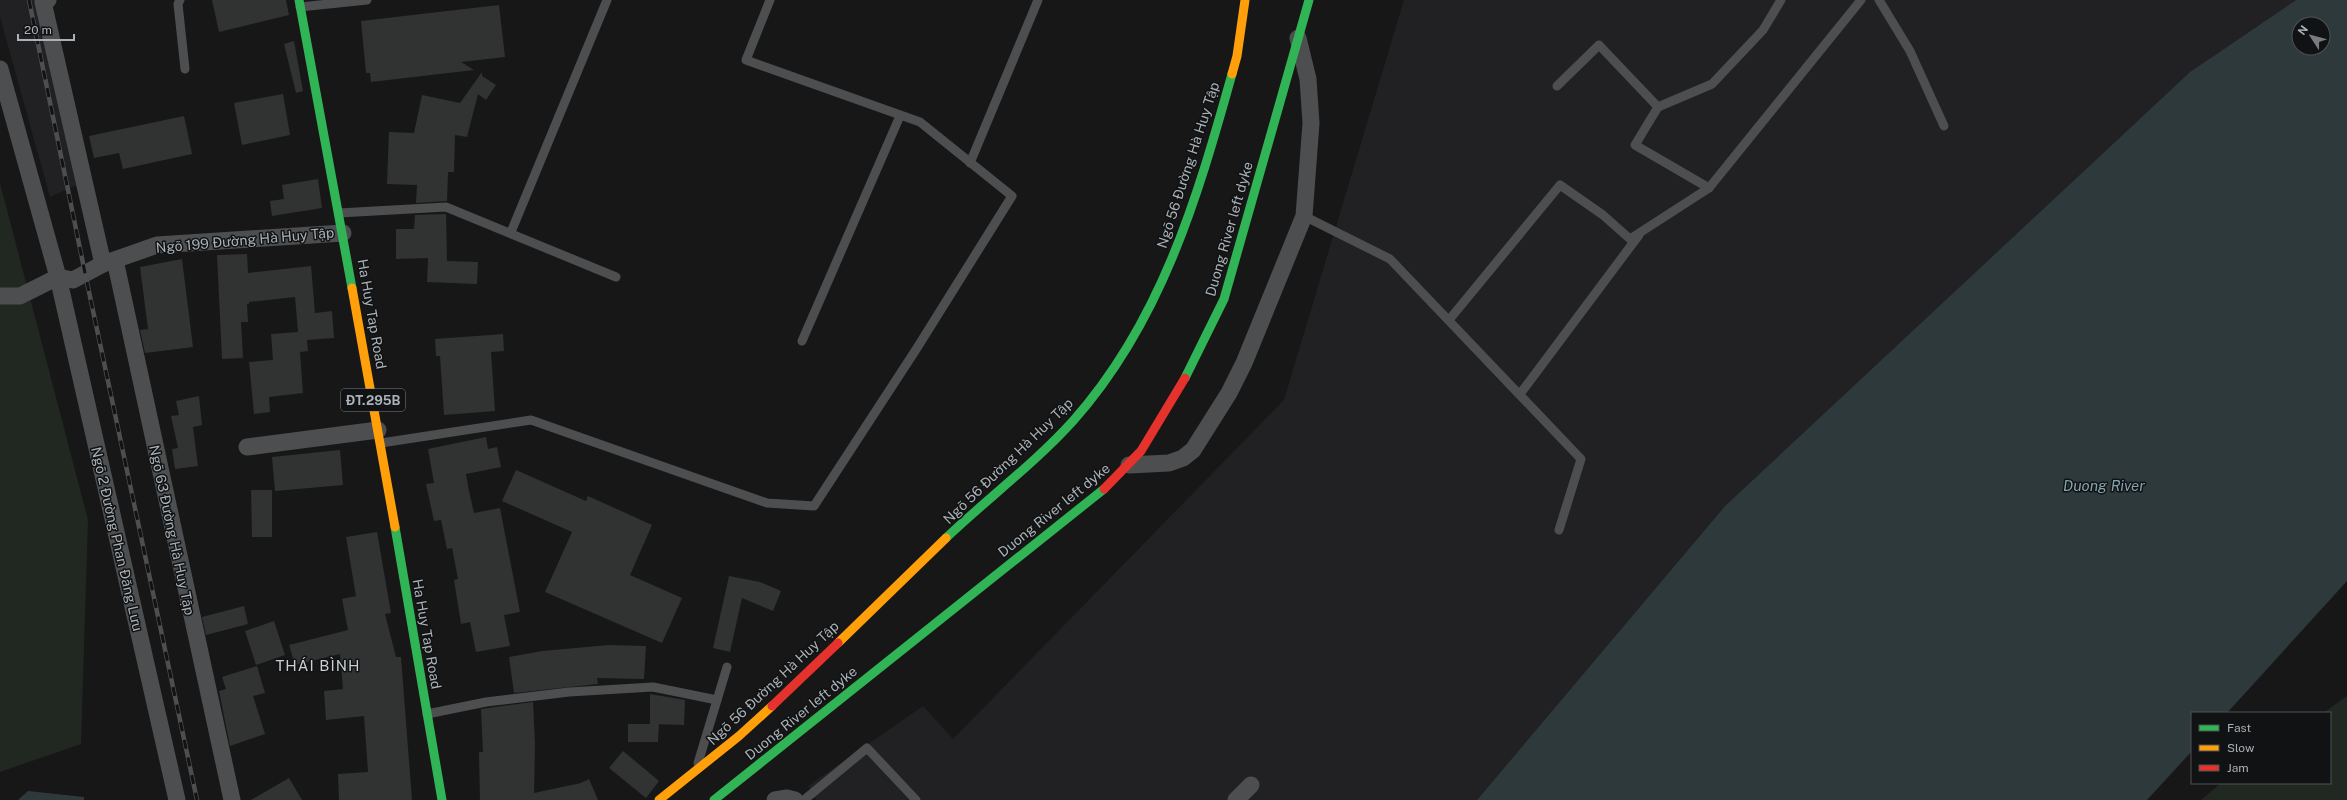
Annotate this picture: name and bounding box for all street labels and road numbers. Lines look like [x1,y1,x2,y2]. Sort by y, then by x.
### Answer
street label: Ngõ 56 Đường Hà Huy Tập [1154,80,1222,250]
street label: Duong River left dyke [1202,160,1256,298]
street label: Ngõ 199 Đường Hà Huy Tập [155,224,335,256]
street label: Ha Huy Tap Road [354,258,390,370]
road number: ĐT.295B [341,389,405,411]
street label: Ngõ 56 Đường Hà Huy Tập [940,395,1076,527]
street label: Ngõ 63 Đường Hà Huy Tập [146,444,198,616]
street label: Ngõ 2 Đường Phan Đăng Lưu [88,445,146,633]
street label: Duong River left dyke [995,460,1113,560]
street label: Ha Huy Tap Road [409,578,445,690]
street label: Ngõ 56 Đường Hà Huy Tập [704,618,842,748]
street label: Duong River left dyke [742,663,860,763]

